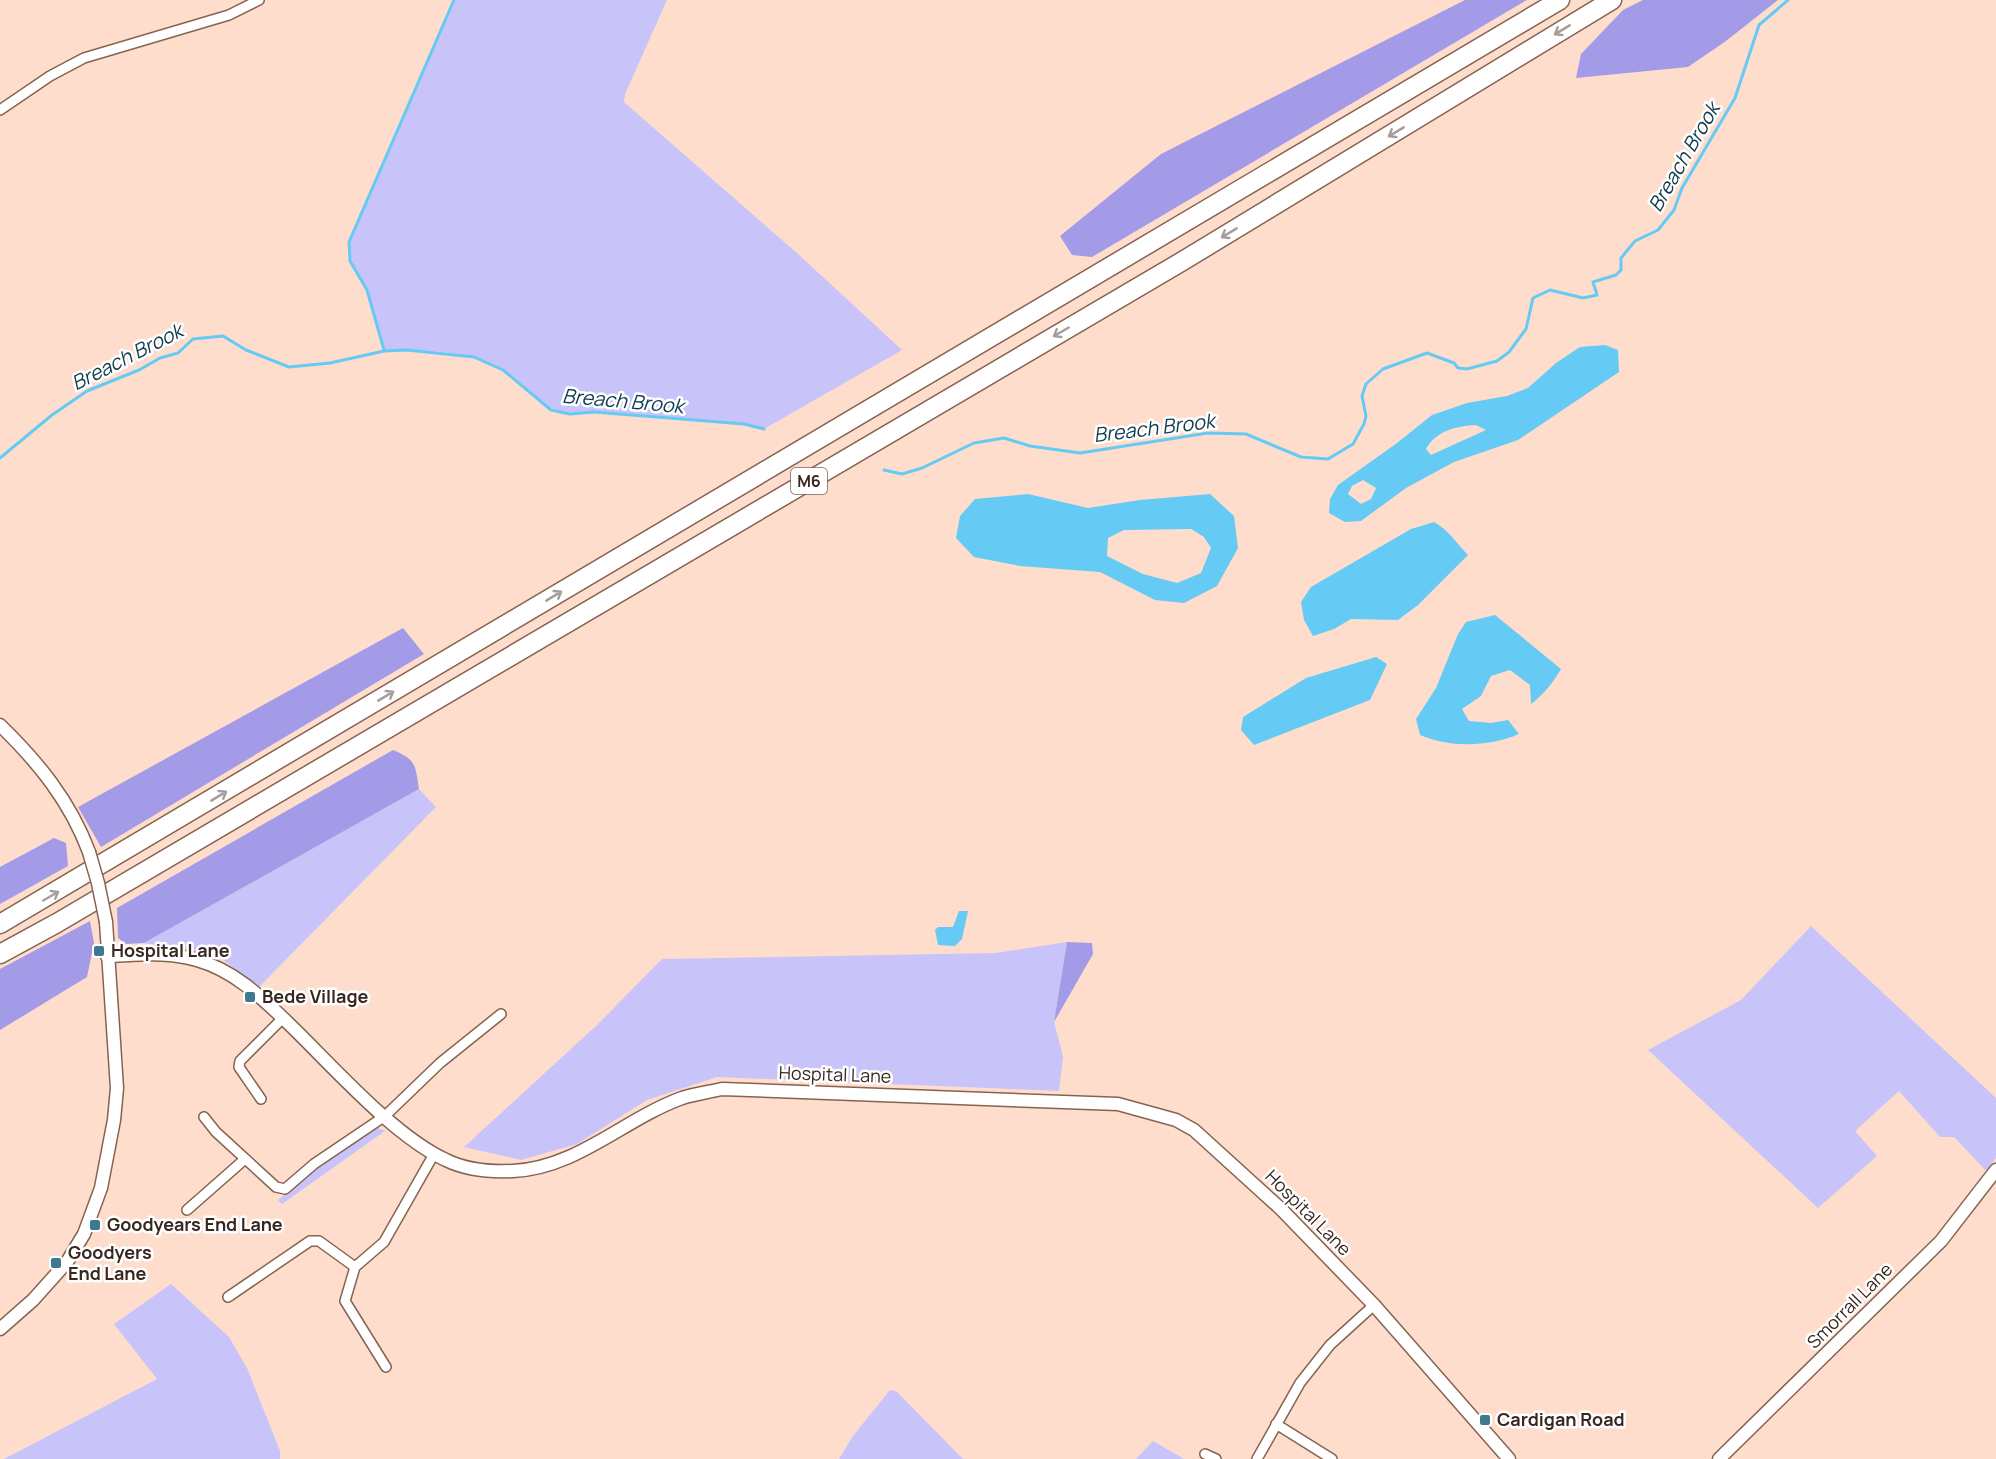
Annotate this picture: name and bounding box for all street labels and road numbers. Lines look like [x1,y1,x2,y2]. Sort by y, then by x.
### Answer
road number: M6 [791,468,827,494]
street label: Hospital Lane [778,1060,892,1088]
street label: Hospital Lane [1260,1164,1357,1261]
street label: Smorrall Lane [1801,1257,1897,1353]

